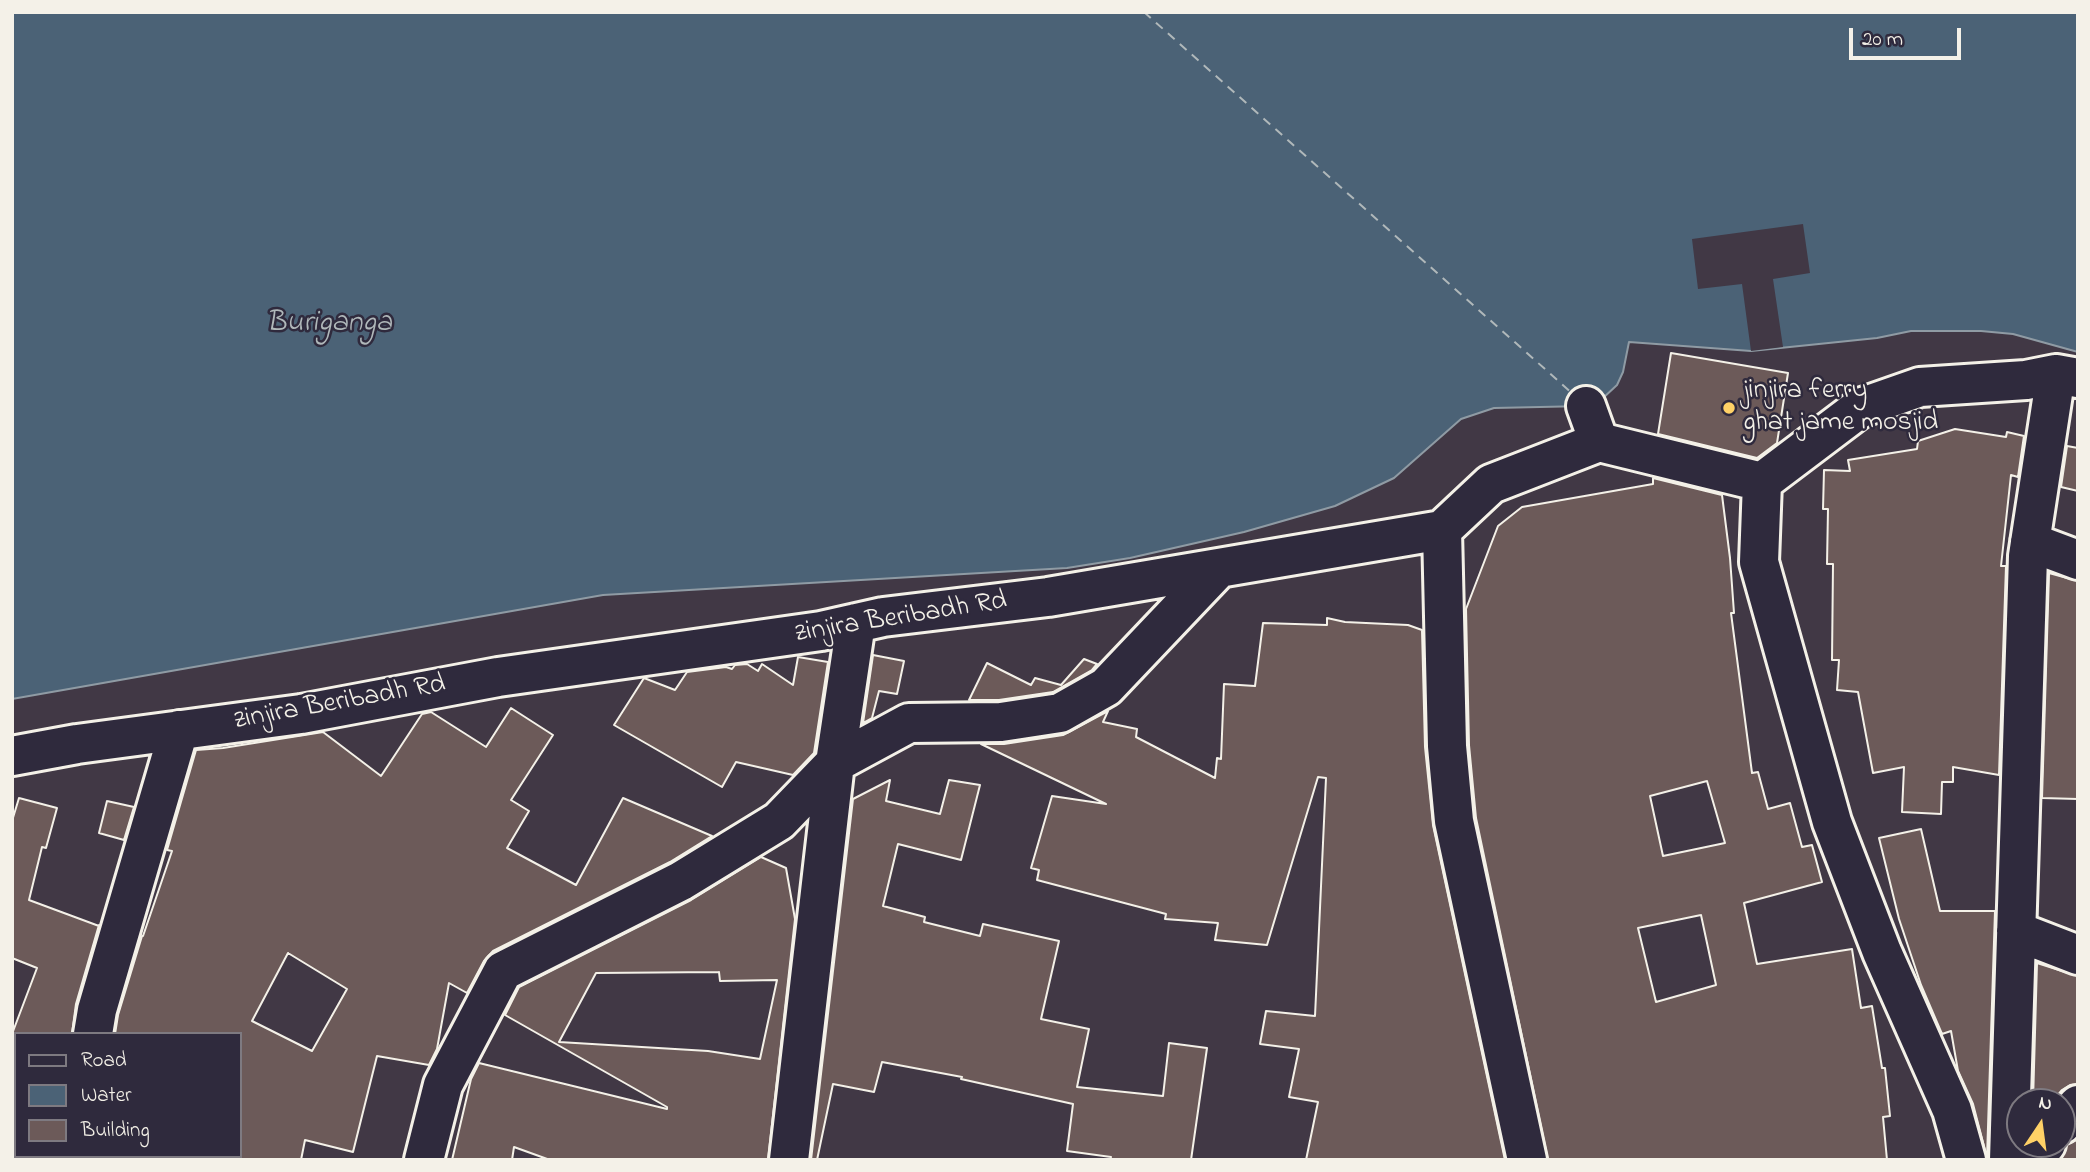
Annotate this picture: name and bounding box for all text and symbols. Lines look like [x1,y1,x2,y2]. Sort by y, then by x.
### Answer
scale bar [1852,14,1964,58]
text: 20 m [1862,25,1903,55]
water label: Buriganga [266,307,392,343]
place label: jinjira ferry ghat jame mosjid [1743,375,1938,441]
marker: jinjira ferry ghat jame mosjid [1721,400,1737,416]
street label: zinjira Beribadh Rd [793,586,1009,652]
street label: zinjira Beribadh Rd [232,669,448,739]
legend [14,1032,242,1158]
text: Road [81,1046,127,1076]
text: Water [81,1081,132,1111]
north arrow [2006,1088,2076,1158]
text: N [2036,1089,2055,1119]
text: Building [81,1116,150,1146]

